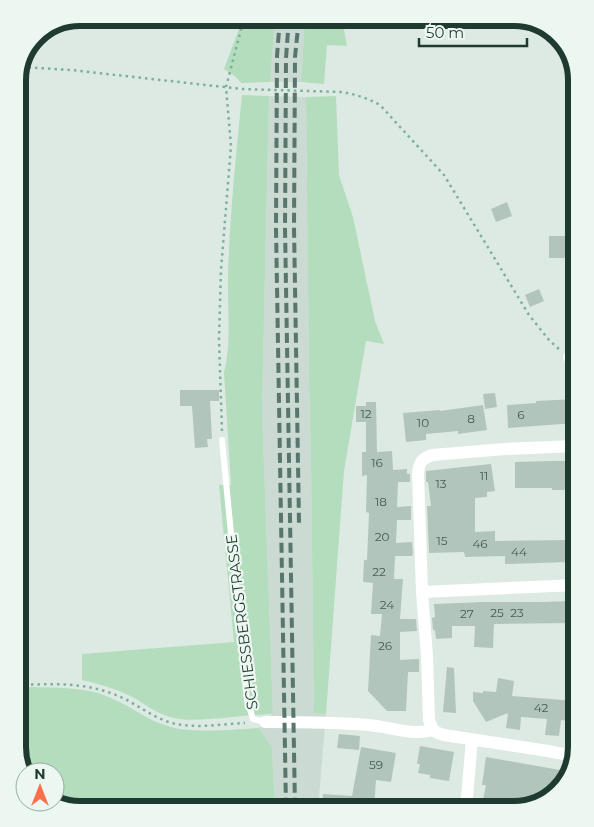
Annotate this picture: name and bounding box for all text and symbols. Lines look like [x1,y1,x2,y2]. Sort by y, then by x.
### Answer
scale bar [419,15,526,47]
text: 50 m [426,23,464,42]
house number: 12 [360,406,372,421]
house number: 6 [517,407,525,422]
house number: 8 [467,411,475,426]
house number: 10 [417,415,429,430]
house number: 16 [371,455,383,470]
house number: 11 [480,468,488,483]
house number: 13 [435,476,447,491]
house number: 18 [375,494,387,509]
house number: 20 [375,529,389,544]
street label: SCHIESSBERGSTRASSE [221,533,262,711]
house number: 15 [436,533,448,548]
house number: 46 [472,536,488,551]
house number: 44 [511,544,527,559]
house number: 22 [372,564,386,579]
house number: 24 [380,597,394,612]
house number: 25 [490,605,504,620]
house number: 23 [510,605,524,620]
house number: 27 [460,606,474,621]
house number: 26 [378,638,392,653]
house number: 42 [534,700,549,715]
house number: 59 [369,757,383,772]
north arrow [15,762,65,812]
text: N [34,765,46,783]

